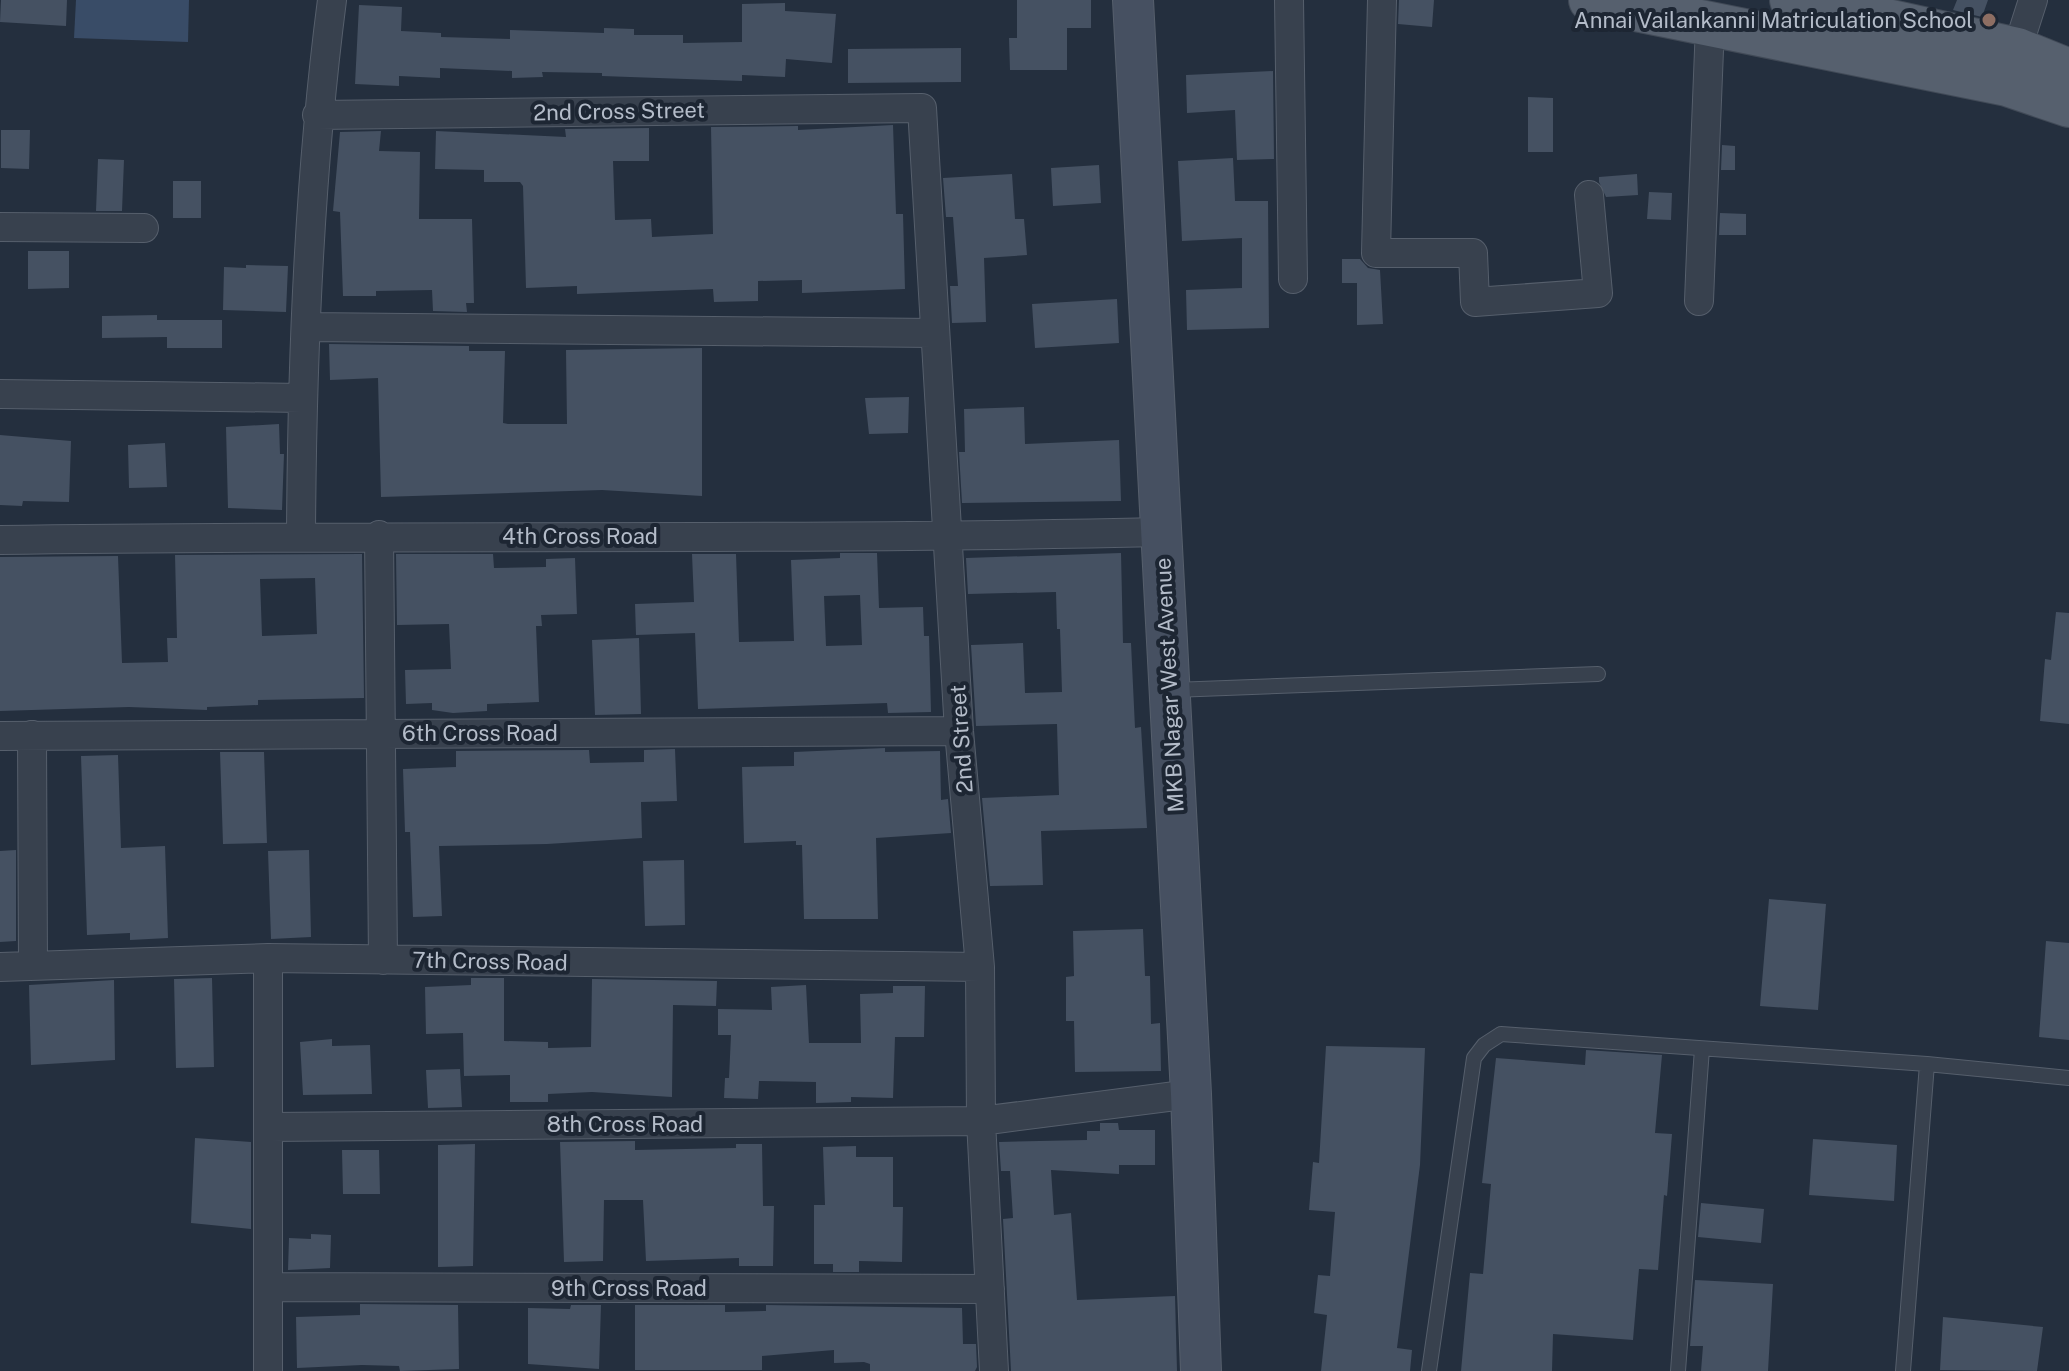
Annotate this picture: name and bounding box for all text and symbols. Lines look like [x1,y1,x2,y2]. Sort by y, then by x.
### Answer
place label: Annai Vailankanni Matriculation School [1574,7,1973,33]
marker: Annai Vailankanni Matriculation School [1980,11,1998,29]
street label: 2nd Cross Street [533,97,705,125]
street label: 4th Cross Road [502,523,658,549]
street label: MKB Nagar West Avenue [1149,557,1189,813]
street label: 2nd Street [944,684,978,794]
street label: 6th Cross Road [402,720,558,746]
street label: 7th Cross Road [412,947,568,975]
street label: 8th Cross Road [547,1111,703,1137]
street label: 9th Cross Road [551,1275,707,1301]

